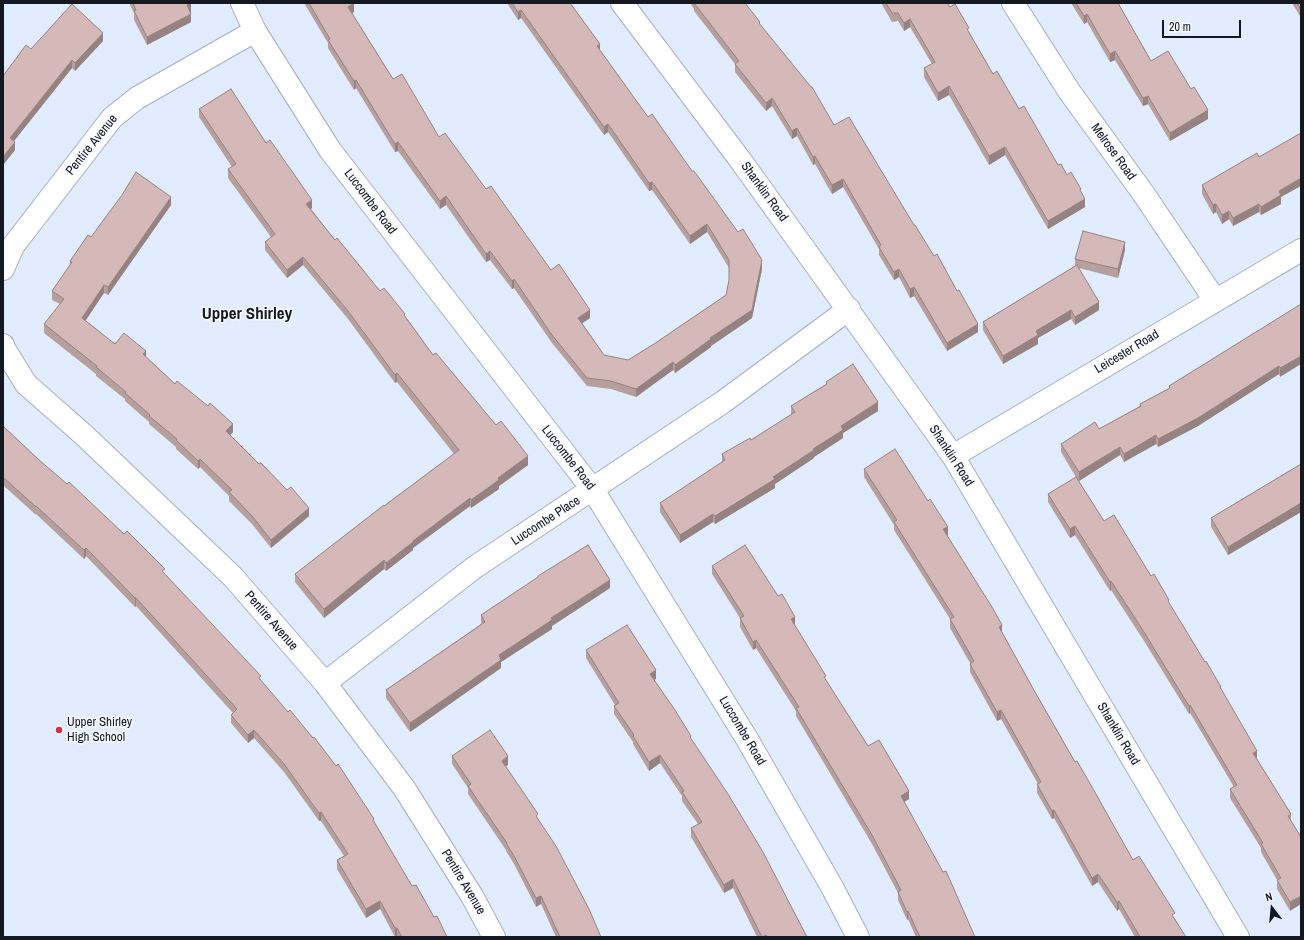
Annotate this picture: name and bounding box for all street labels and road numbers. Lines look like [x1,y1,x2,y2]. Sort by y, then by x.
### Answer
street label: Pentire Avenue [63,112,121,178]
street label: Melrose Road [1087,121,1139,183]
street label: Shanklin Road [737,159,791,225]
street label: Luccombe Road [340,166,400,238]
street label: Leicester Road [1092,327,1162,377]
street label: Shanklin Road [925,422,977,490]
street label: Luccombe Road [538,423,598,493]
street label: Luccombe Place [509,493,583,549]
street label: Pentire Avenue [241,588,301,654]
street label: Luccombe Road [715,694,769,768]
street label: Shanklin Road [1093,700,1143,768]
street label: Pentire Avenue [437,847,489,917]

